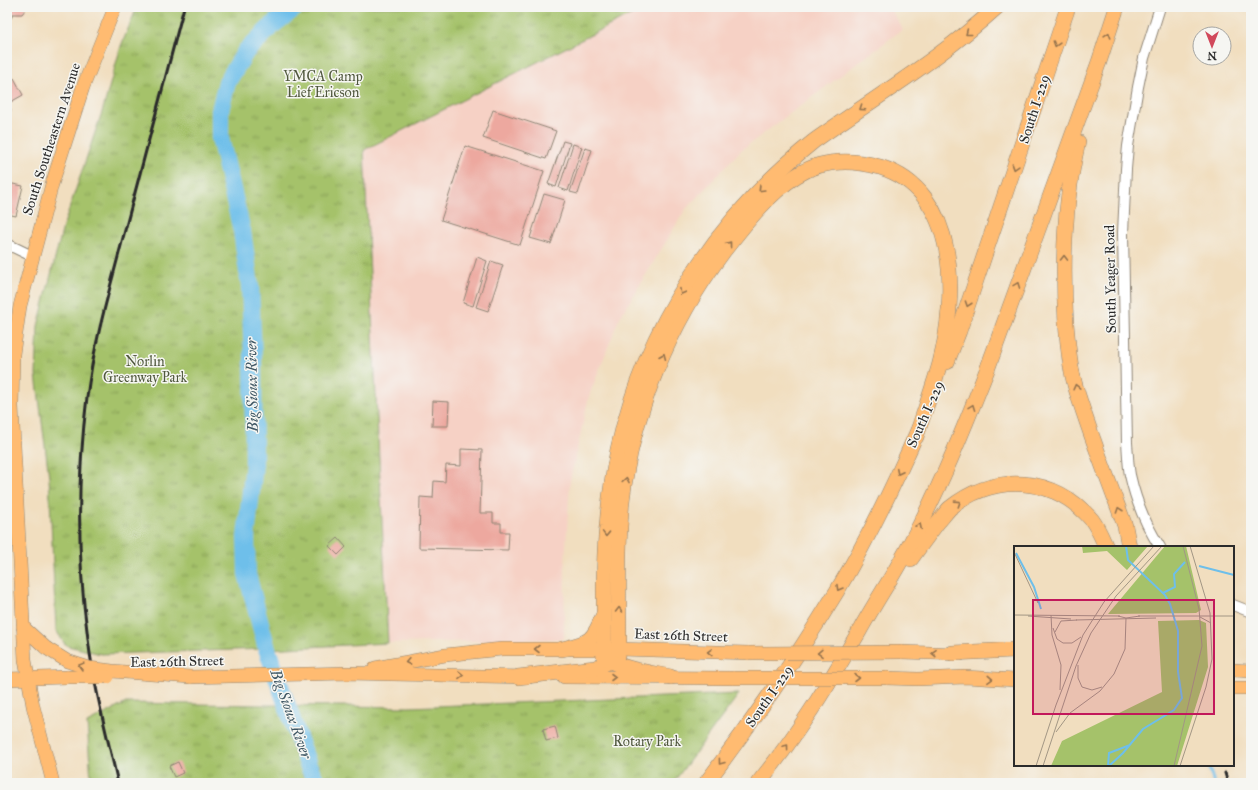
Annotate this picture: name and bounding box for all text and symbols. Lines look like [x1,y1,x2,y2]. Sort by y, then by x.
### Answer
north arrow [1192,26,1232,66]
one-way arrow [965,28,972,35]
one-way arrow [1103,31,1112,38]
one-way arrow [1052,40,1060,47]
text: N [1207,49,1217,62]
street label: South Southeastern Avenue [19,61,84,218]
park label: YMCA Camp Lief Ericson [283,68,363,101]
street label: South I-229 [1015,73,1054,146]
one-way arrow [859,103,866,110]
one-way arrow [1011,164,1019,171]
one-way arrow [758,184,766,192]
street label: South Yeager Road [1101,225,1120,333]
one-way arrow [725,242,732,249]
one-way arrow [1060,255,1068,261]
one-way arrow [1013,282,1021,289]
one-way arrow [679,288,686,295]
one-way arrow [965,300,973,307]
water label: Big Sioux River [242,337,262,433]
one-way arrow [658,352,666,360]
park label: Norlin Greenway Park [103,353,188,386]
street label: South I-229 [903,378,948,450]
one-way arrow [1072,384,1081,391]
one-way arrow [968,404,976,411]
one-way arrow [896,468,904,476]
one-way arrow [621,477,630,483]
one-way arrow [954,501,961,508]
one-way arrow [1115,506,1123,513]
one-way arrow [914,523,922,530]
one-way arrow [602,531,610,537]
inset map [1014,546,1234,766]
one-way arrow [836,584,843,591]
one-way arrow [615,607,623,613]
street label: East 26th Street [634,625,728,646]
one-way arrow [534,645,540,653]
one-way arrow [707,648,713,657]
one-way arrow [817,649,823,657]
one-way arrow [931,649,937,657]
street label: East 26th Street [130,652,224,671]
one-way arrow [405,657,411,665]
one-way arrow [78,662,85,671]
street label: South I-229 [742,662,797,730]
water label: Big Sioux River [266,666,316,762]
one-way arrow [458,671,464,680]
one-way arrow [610,673,616,681]
one-way arrow [854,674,860,682]
one-way arrow [987,674,993,683]
park label: Rotary Park [613,733,681,750]
one-way arrow [782,744,789,751]
one-way arrow [719,758,726,765]

